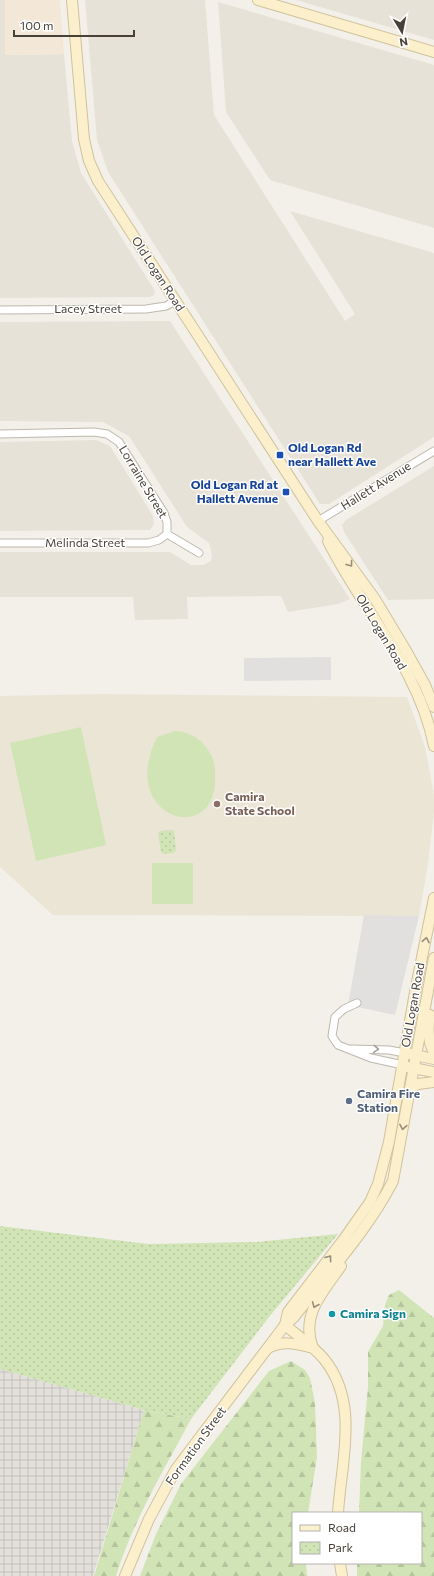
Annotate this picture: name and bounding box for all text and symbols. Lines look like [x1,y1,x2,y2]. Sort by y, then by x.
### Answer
scale bar [14,12,134,38]
north arrow [382,12,422,52]
text: 100 m [20,18,54,32]
text: N [399,35,409,49]
street label: Old Logan Road [130,234,188,313]
street label: Lacey Street [54,301,122,315]
place label: Old Logan Rd near Hallett Ave [288,440,376,468]
street label: Lorraine Street [117,443,171,520]
marker: Old Logan Rd near Hallett Ave [275,450,285,460]
street label: Hallett Avenue [338,458,413,512]
place label: Old Logan Rd at Hallett Avenue [191,477,278,505]
marker: Old Logan Rd at Hallett Avenue [281,487,291,497]
street label: Melinda Street [45,535,125,549]
one-way arrow [345,559,352,566]
street label: Old Logan Road [354,591,410,672]
place label: Camira State School [225,789,295,817]
marker: Camira State School [212,799,222,809]
one-way arrow [421,937,429,944]
street label: Old Logan Road [398,961,426,1048]
one-way arrow [373,1045,379,1054]
place label: Camira Fire Station [357,1086,420,1114]
marker: Camira Fire Station [344,1096,354,1106]
one-way arrow [399,1124,408,1130]
one-way arrow [324,1256,331,1263]
one-way arrow [312,1302,320,1309]
place label: Camira Sign [340,1306,406,1320]
marker: Camira Sign [327,1309,337,1319]
street label: Formation Street [162,1403,228,1487]
legend [292,1512,422,1564]
text: Road [328,1520,356,1534]
text: Park [328,1540,354,1554]

